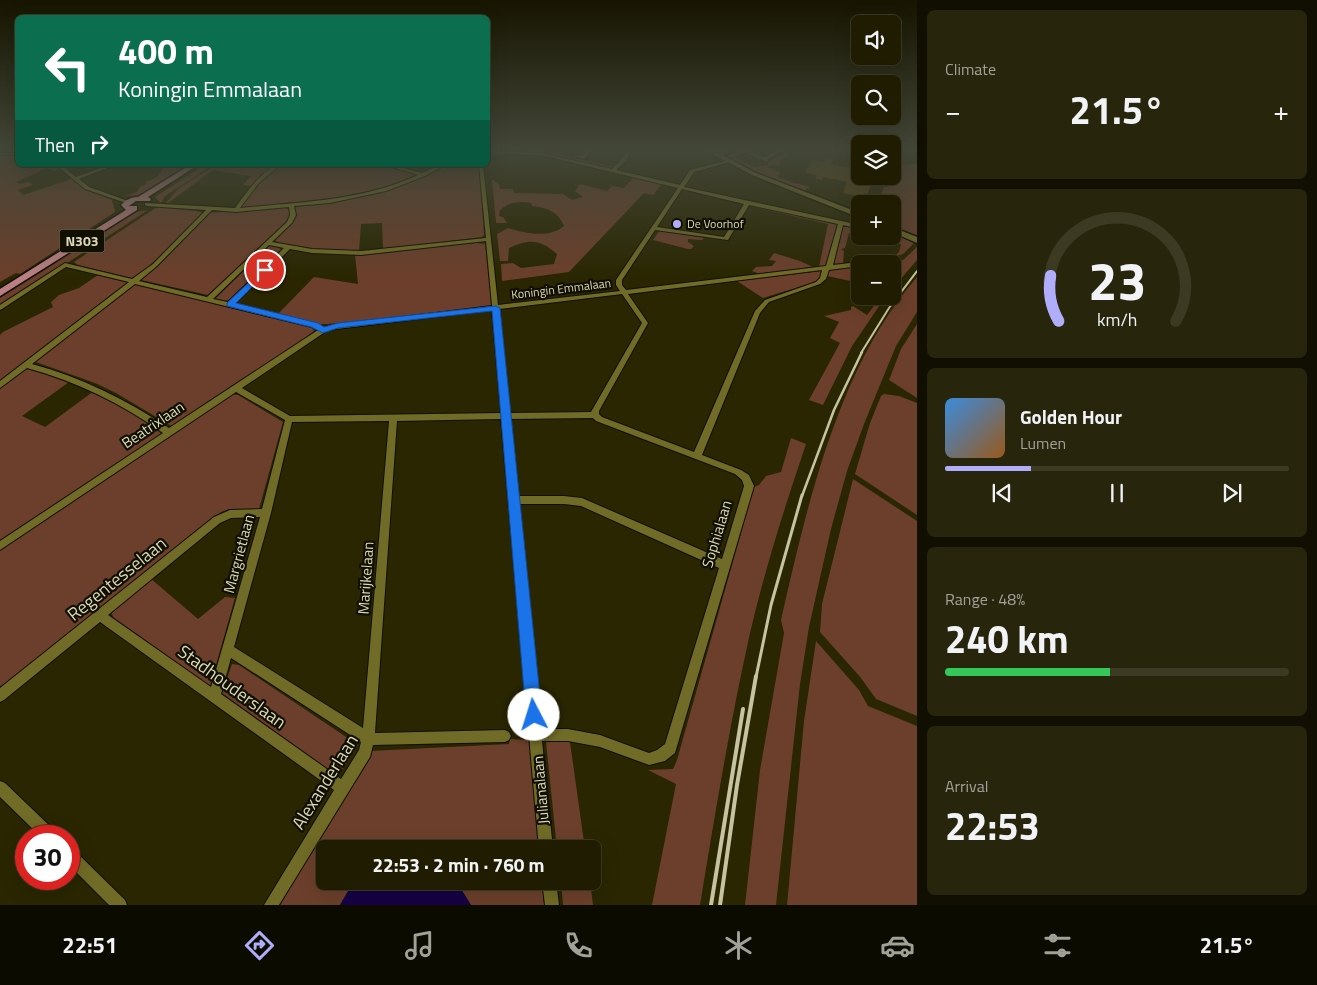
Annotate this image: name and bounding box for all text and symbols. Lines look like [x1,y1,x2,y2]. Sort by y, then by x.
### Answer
map controls [851,15,901,305]
button: sound [851,15,901,65]
text: 400 m [118,24,214,78]
icon: left [35,35,100,100]
text: Climate [945,57,996,81]
text: Koningin Emmalaan [118,72,302,106]
button: search [851,75,901,125]
text: 21.5° [1070,81,1164,139]
text: − [945,89,961,132]
text: + [1273,89,1289,132]
text: Then [35,130,75,159]
icon: right [85,130,113,158]
button: layers [851,135,901,185]
button: + [851,195,901,245]
place label: De Voorhof [687,214,744,233]
marker: De Voorhof [671,218,683,230]
road number: N303 [59,230,104,252]
text: 23 [1088,241,1146,320]
pin [244,249,286,291]
button: − [851,255,901,305]
icon: arrive [251,256,279,284]
street label: Koningin Emmalaan [510,273,612,304]
text: km/h [1097,306,1137,333]
street label: Beatrixlaan [117,395,189,454]
text: Golden Hour [1020,402,1122,431]
text: Lumen [1020,431,1066,455]
icon: previous [988,479,1016,507]
icon: pause [1103,479,1131,507]
icon: next [1218,479,1246,507]
street label: Sophialaan [695,497,738,570]
street label: Margrietlaan [217,512,260,596]
street label: Regentesselaan [61,530,172,627]
street label: Marijkelaan [351,541,380,615]
text: Range · 48% [945,587,1025,611]
text: 240 km [945,610,1069,668]
street label: Stadhouderslaan [172,638,292,735]
position arrow [507,688,559,740]
street label: Alexanderlaan [285,729,364,834]
street label: Julianalaan [526,755,555,825]
text: Arrival [945,774,988,798]
text: 22:53 [945,797,1040,855]
speed limit sign: 30 [15,825,80,890]
text: 22:53 · 2 min · 760 m [372,850,545,879]
text: 22:51 [62,928,117,962]
icon: directions [242,928,277,963]
icon: music [402,928,437,963]
icon: phone [561,928,596,963]
icon: climate [721,928,756,963]
icon: car [880,928,915,963]
icon: filters [1040,928,1075,963]
text: 21.5° [1200,928,1255,962]

